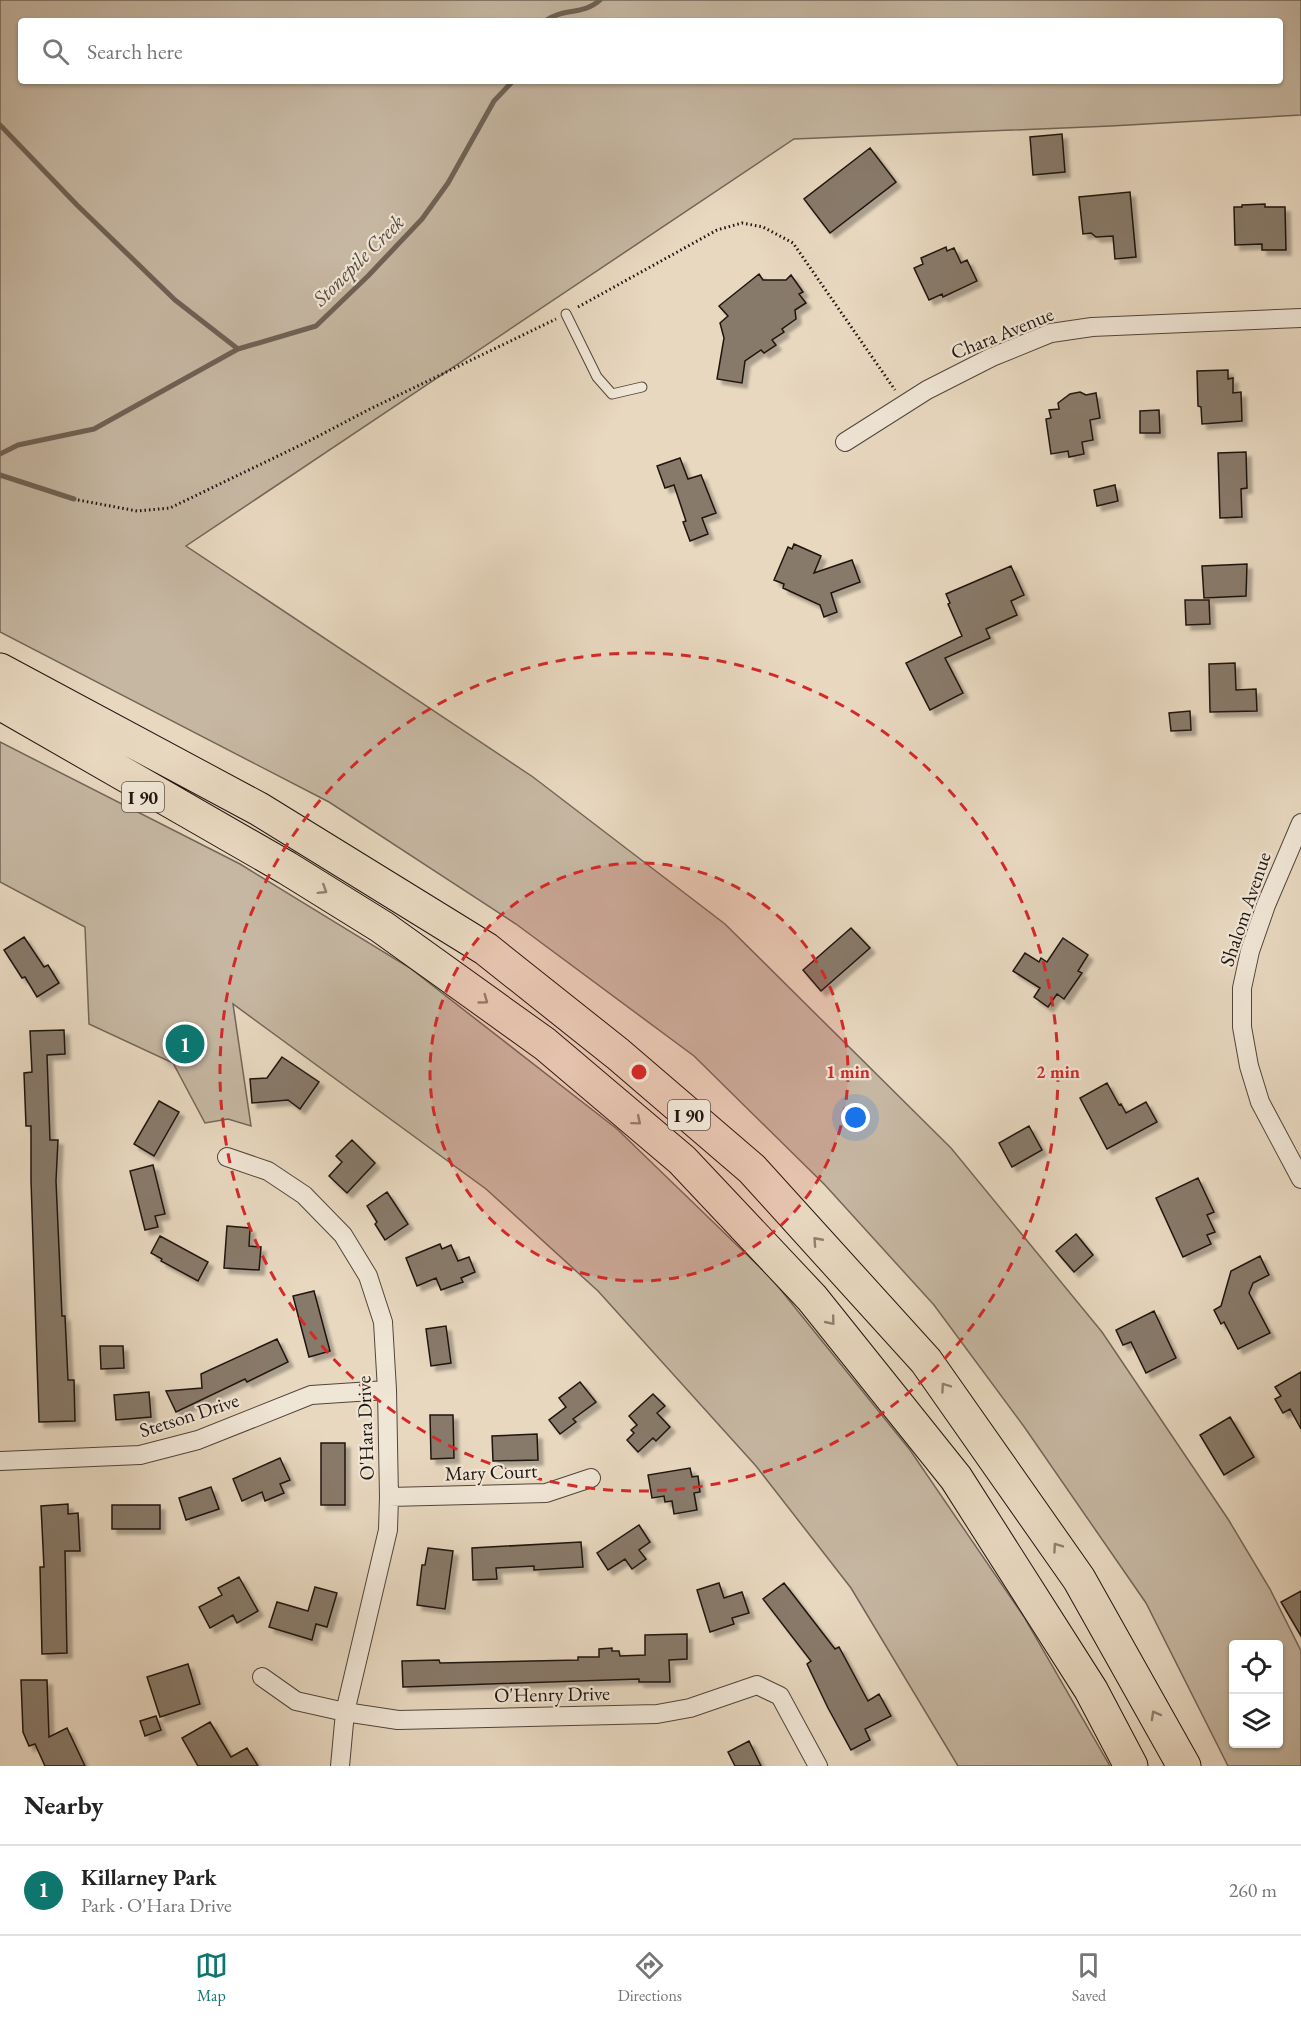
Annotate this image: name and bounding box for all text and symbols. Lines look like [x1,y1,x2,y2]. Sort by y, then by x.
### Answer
search box [18,18,1283,84]
icon: search [39,35,72,68]
text: Search here [87,37,182,66]
water label: Stonepile Creek [306,208,410,312]
street label: Chara Avenue [947,301,1057,365]
road number: I 90 [122,782,164,812]
street label: Shalom Avenue [1213,848,1277,970]
one-way arrow [317,883,327,895]
one-way arrow [477,993,488,1004]
pin: 1 [166,1022,204,1066]
text: 1 min [826,1060,870,1083]
text: 2 min [1036,1060,1080,1083]
centre of rings [629,1062,649,1082]
road number: I 90 [668,1100,710,1130]
your location [841,1103,870,1132]
one-way arrow [630,1114,641,1125]
one-way arrow [813,1237,824,1248]
one-way arrow [823,1314,834,1325]
street label: O'Hara Drive [350,1375,380,1481]
one-way arrow [941,1383,952,1394]
street label: Stetson Drive [136,1387,242,1443]
street label: Mary Court [444,1457,538,1487]
one-way arrow [1053,1543,1064,1554]
map controls [1229,1640,1283,1748]
button: locate [1229,1640,1283,1694]
street label: O'Henry Drive [494,1680,610,1708]
button: layers [1229,1694,1283,1748]
one-way arrow [1151,1711,1162,1721]
text: Nearby [24,1788,104,1822]
text: Killarney Park [81,1863,217,1892]
text: 1 [38,1877,49,1903]
text: 260 m [1229,1877,1277,1903]
text: Park · O'Hara Drive [81,1892,232,1918]
tab: Map [195,1949,228,2006]
tab: Directions [618,1949,682,2006]
tab: Saved [1072,1949,1106,2006]

